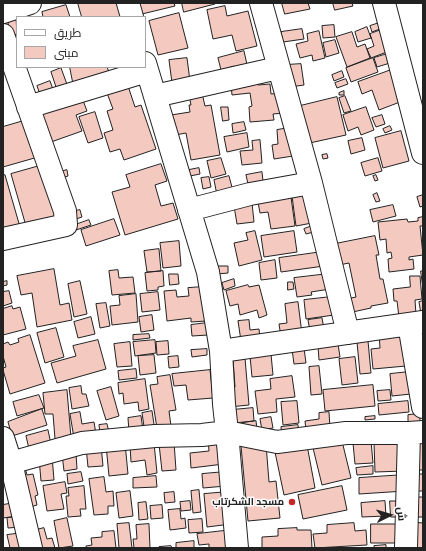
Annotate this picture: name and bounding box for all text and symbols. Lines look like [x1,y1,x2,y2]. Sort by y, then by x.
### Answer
legend [16,16,146,68]
text: طريق [54,25,81,40]
text: مبنى [54,45,79,60]
north arrow [370,495,410,535]
place label: مسجد الشكرتاب [212,496,284,508]
marker: مسجد الشكرتاب [287,497,297,507]
text: ش [394,506,410,522]

